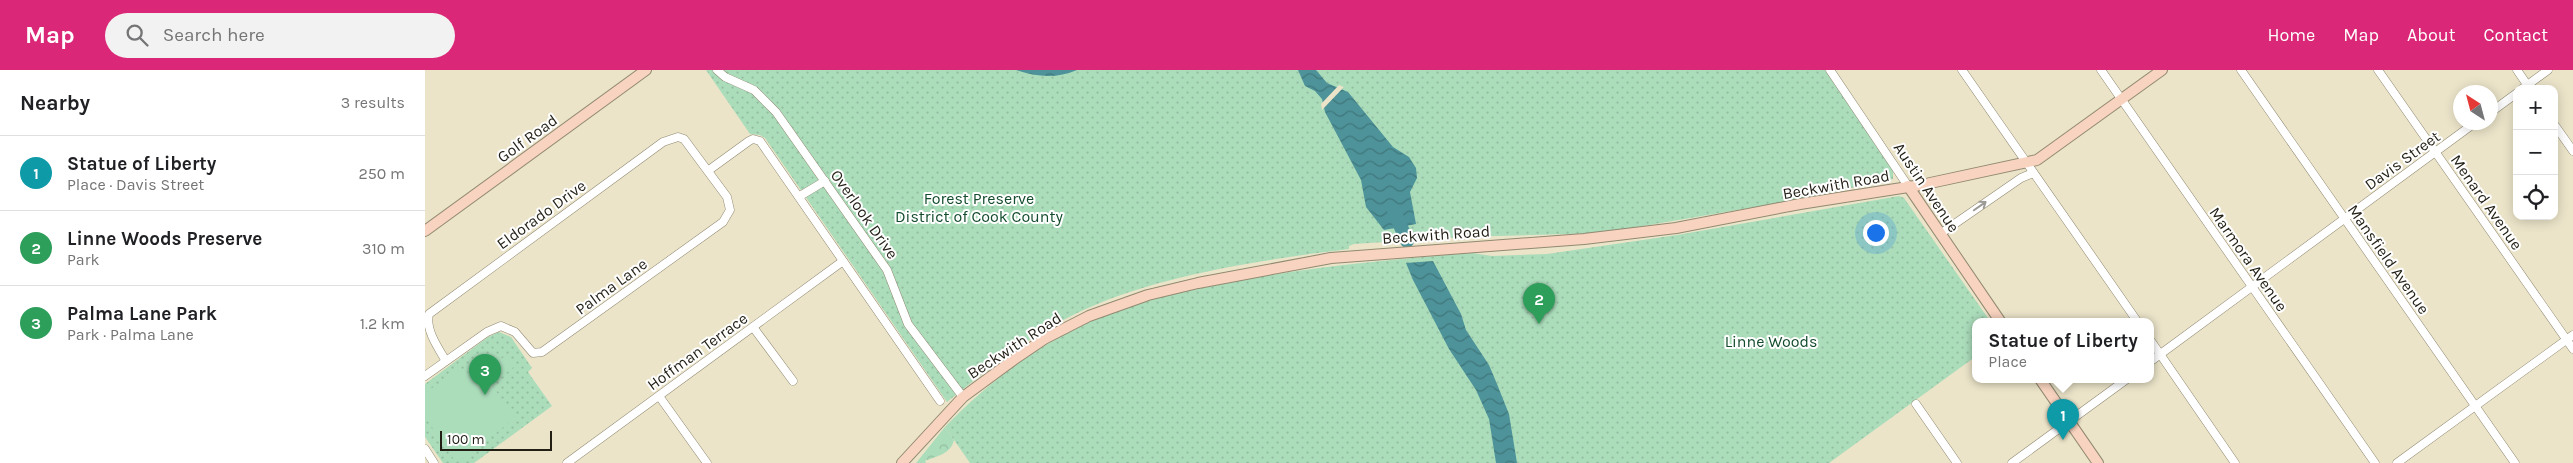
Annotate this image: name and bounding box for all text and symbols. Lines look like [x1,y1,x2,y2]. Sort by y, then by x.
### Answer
search box [105,13,455,58]
text: Map [25,21,75,49]
icon: search [123,21,151,49]
text: Search here [163,24,265,46]
text: Home [2267,24,2315,46]
text: Map [2343,24,2379,46]
text: About [2407,24,2456,46]
text: Contact [2484,24,2548,46]
north arrow [2453,85,2498,130]
map controls [2513,85,2558,220]
button: + [2513,85,2558,130]
text: Nearby [20,91,90,115]
text: 3 results [341,93,405,112]
street label: Golf Road [494,110,561,167]
street label: Davis Street [2361,127,2444,194]
button: − [2513,130,2558,175]
street label: Austin Avenue [1890,139,1964,236]
street label: Menard Avenue [2447,151,2526,254]
text: Statue of Liberty [67,153,216,175]
text: 1 [33,164,39,183]
text: 250 m [358,164,405,183]
street label: Overlook Drive [827,166,902,263]
street label: Beckwith Road [1781,166,1891,203]
text: Place · Davis Street [67,175,204,194]
button: locate [2513,175,2558,220]
street label: Eldorado Drive [493,176,590,253]
park label: Forest Preserve District of Cook County [895,189,1063,226]
one-way arrow [1972,201,1986,211]
street label: Mansfield Avenue [2344,201,2433,318]
street label: Marmora Avenue [2206,203,2292,315]
your location [1863,220,1889,246]
street label: Beckwith Road [1381,221,1491,248]
text: Linne Woods Preserve [67,228,262,250]
text: 2 [31,239,41,258]
text: 310 m [362,239,405,258]
text: Park [67,250,99,269]
street label: Palma Lane [572,254,651,319]
pin: 2 [1523,283,1555,324]
text: Palma Lane Park [67,303,217,325]
street label: Beckwith Road [964,308,1065,383]
street label: Hoffman Terrace [643,309,751,394]
text: 3 [31,314,41,333]
text: 1.2 km [360,314,405,333]
popup [1972,318,2154,383]
text: Park · Palma Lane [67,325,194,344]
text: Statue of Liberty [1988,330,2138,352]
park label: Linne Woods [1725,332,1817,351]
text: Place [1988,352,2027,371]
pin: 3 [469,354,501,395]
pin: 1 [2047,399,2079,440]
scale bar [440,428,553,451]
text: 100 m [447,431,485,448]

